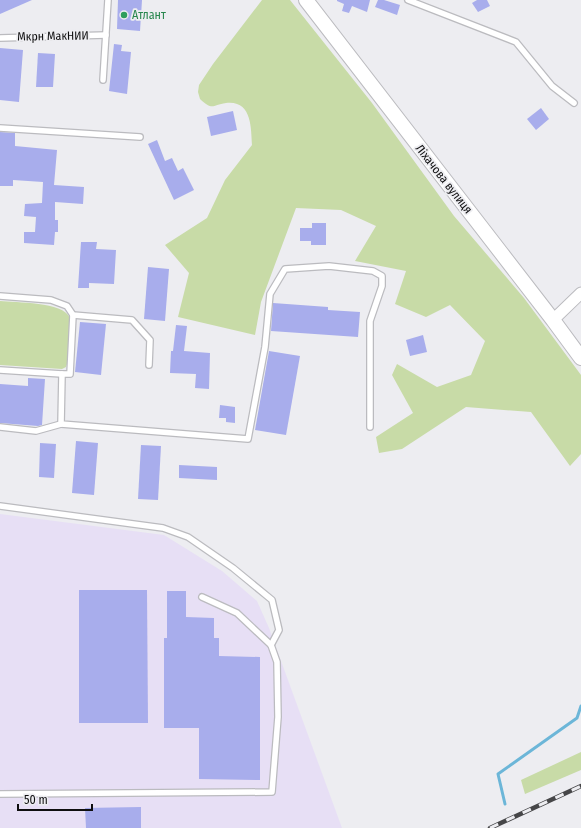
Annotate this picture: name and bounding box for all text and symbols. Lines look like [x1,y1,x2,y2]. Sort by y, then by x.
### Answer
place label: Атлант [132,8,166,22]
marker: Атлант [119,10,129,20]
street label: Мкрн МакНИИ [17,28,89,44]
street label: Ліхачова вулиця [413,142,475,216]
scale bar [18,786,92,812]
text: 50 m [24,793,48,807]

